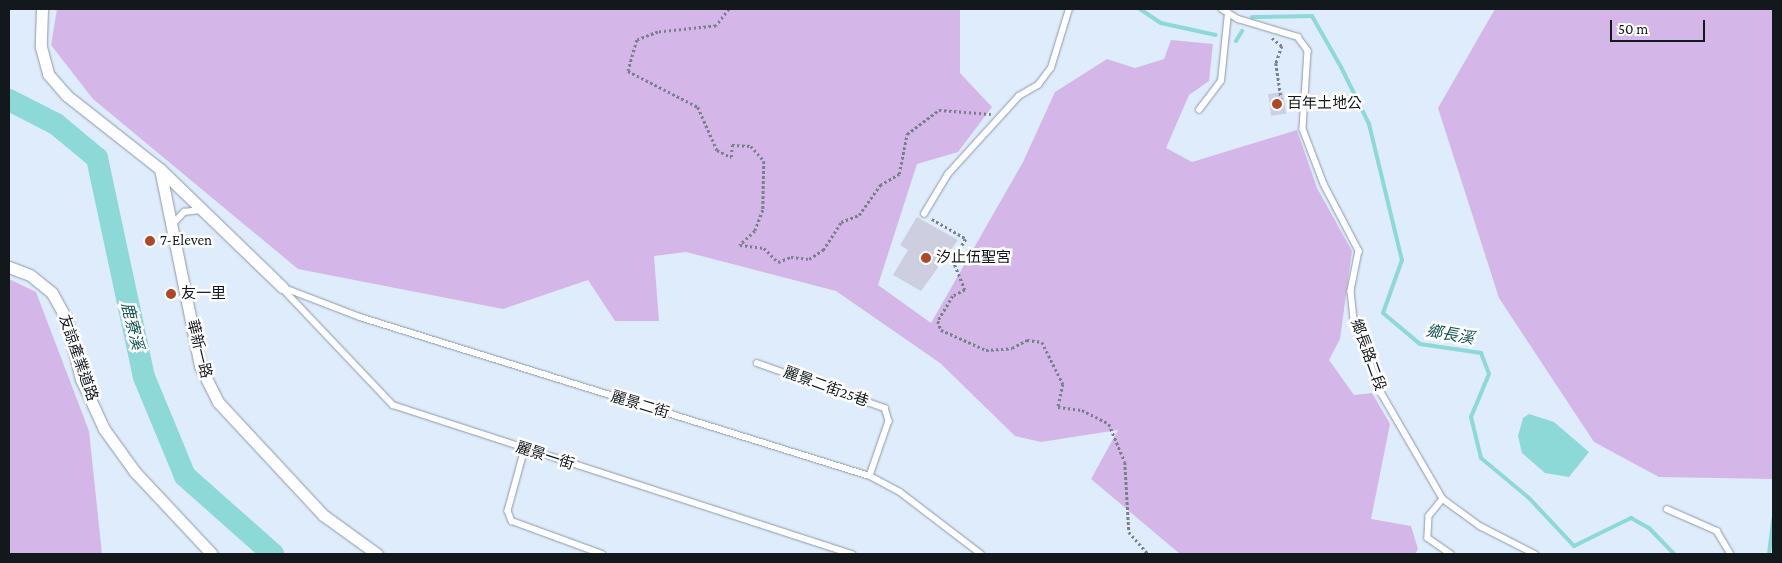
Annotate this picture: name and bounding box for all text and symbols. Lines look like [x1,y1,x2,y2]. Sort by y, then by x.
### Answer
scale bar [1612,10,1707,42]
text: 50 m [1618,21,1648,37]
place label: 百年土地公 [1287,95,1362,113]
marker: 百年土地公 [1271,98,1283,110]
place label: 7-Eleven [160,232,212,250]
marker: 7-Eleven [144,235,156,247]
place label: 汐止伍聖宮 [936,249,1011,267]
marker: 汐止伍聖宮 [920,252,932,264]
place label: 友一里 [181,285,226,303]
marker: 友一里 [165,288,177,300]
water label: 鹿寮溪 [117,300,147,352]
street label: 友諒產業道路 [55,313,101,403]
street label: 鄉長路二段 [1347,317,1389,393]
street label: 華新一路 [183,318,215,380]
water label: 鄉長溪 [1425,321,1475,349]
street label: 麗景二街25巷 [781,363,871,411]
street label: 麗景二街 [609,388,671,422]
street label: 麗景一街 [514,438,576,474]

